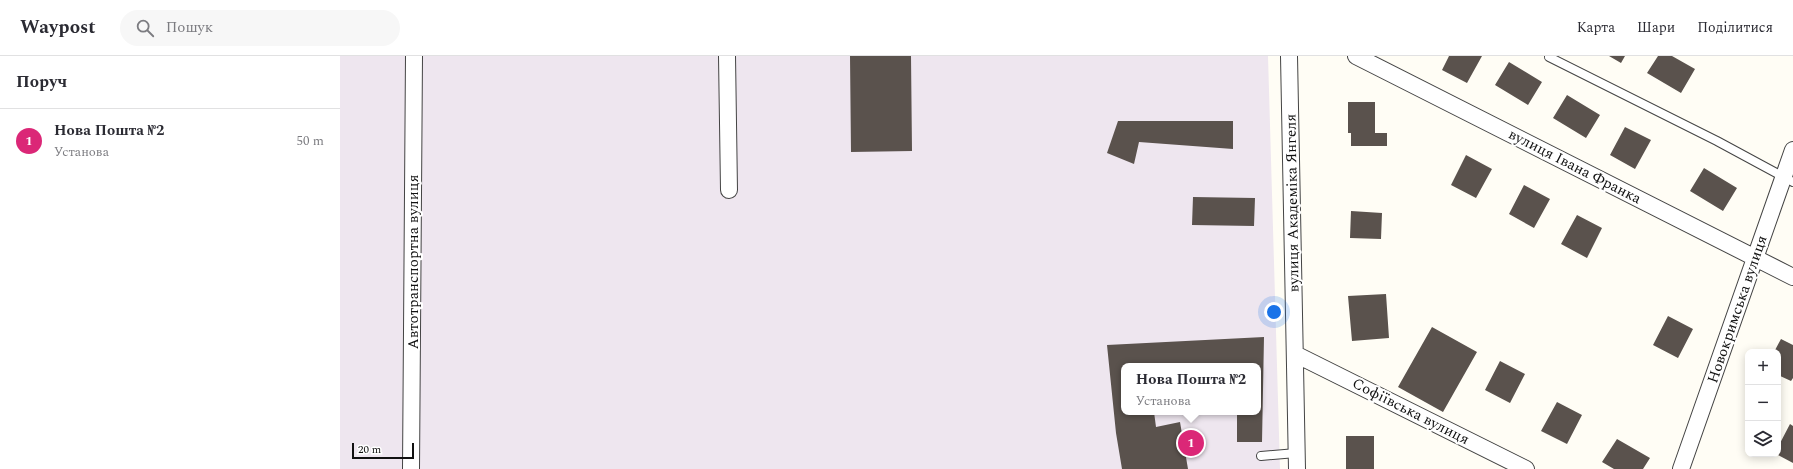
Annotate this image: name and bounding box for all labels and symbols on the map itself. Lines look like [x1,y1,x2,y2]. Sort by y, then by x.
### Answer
street label: вулиця Академіка Янгеля [1279,114,1306,292]
street label: вулиця Івана Франка [1504,123,1646,210]
street label: Автотранспортна вулиця [402,174,425,350]
street label: Новокримська вулиця [1701,232,1774,386]
your location [1264,302,1284,322]
street label: Софіївська вулиця [1348,372,1473,451]
pin: 1 [1178,428,1204,458]
scale bar [352,441,414,460]

